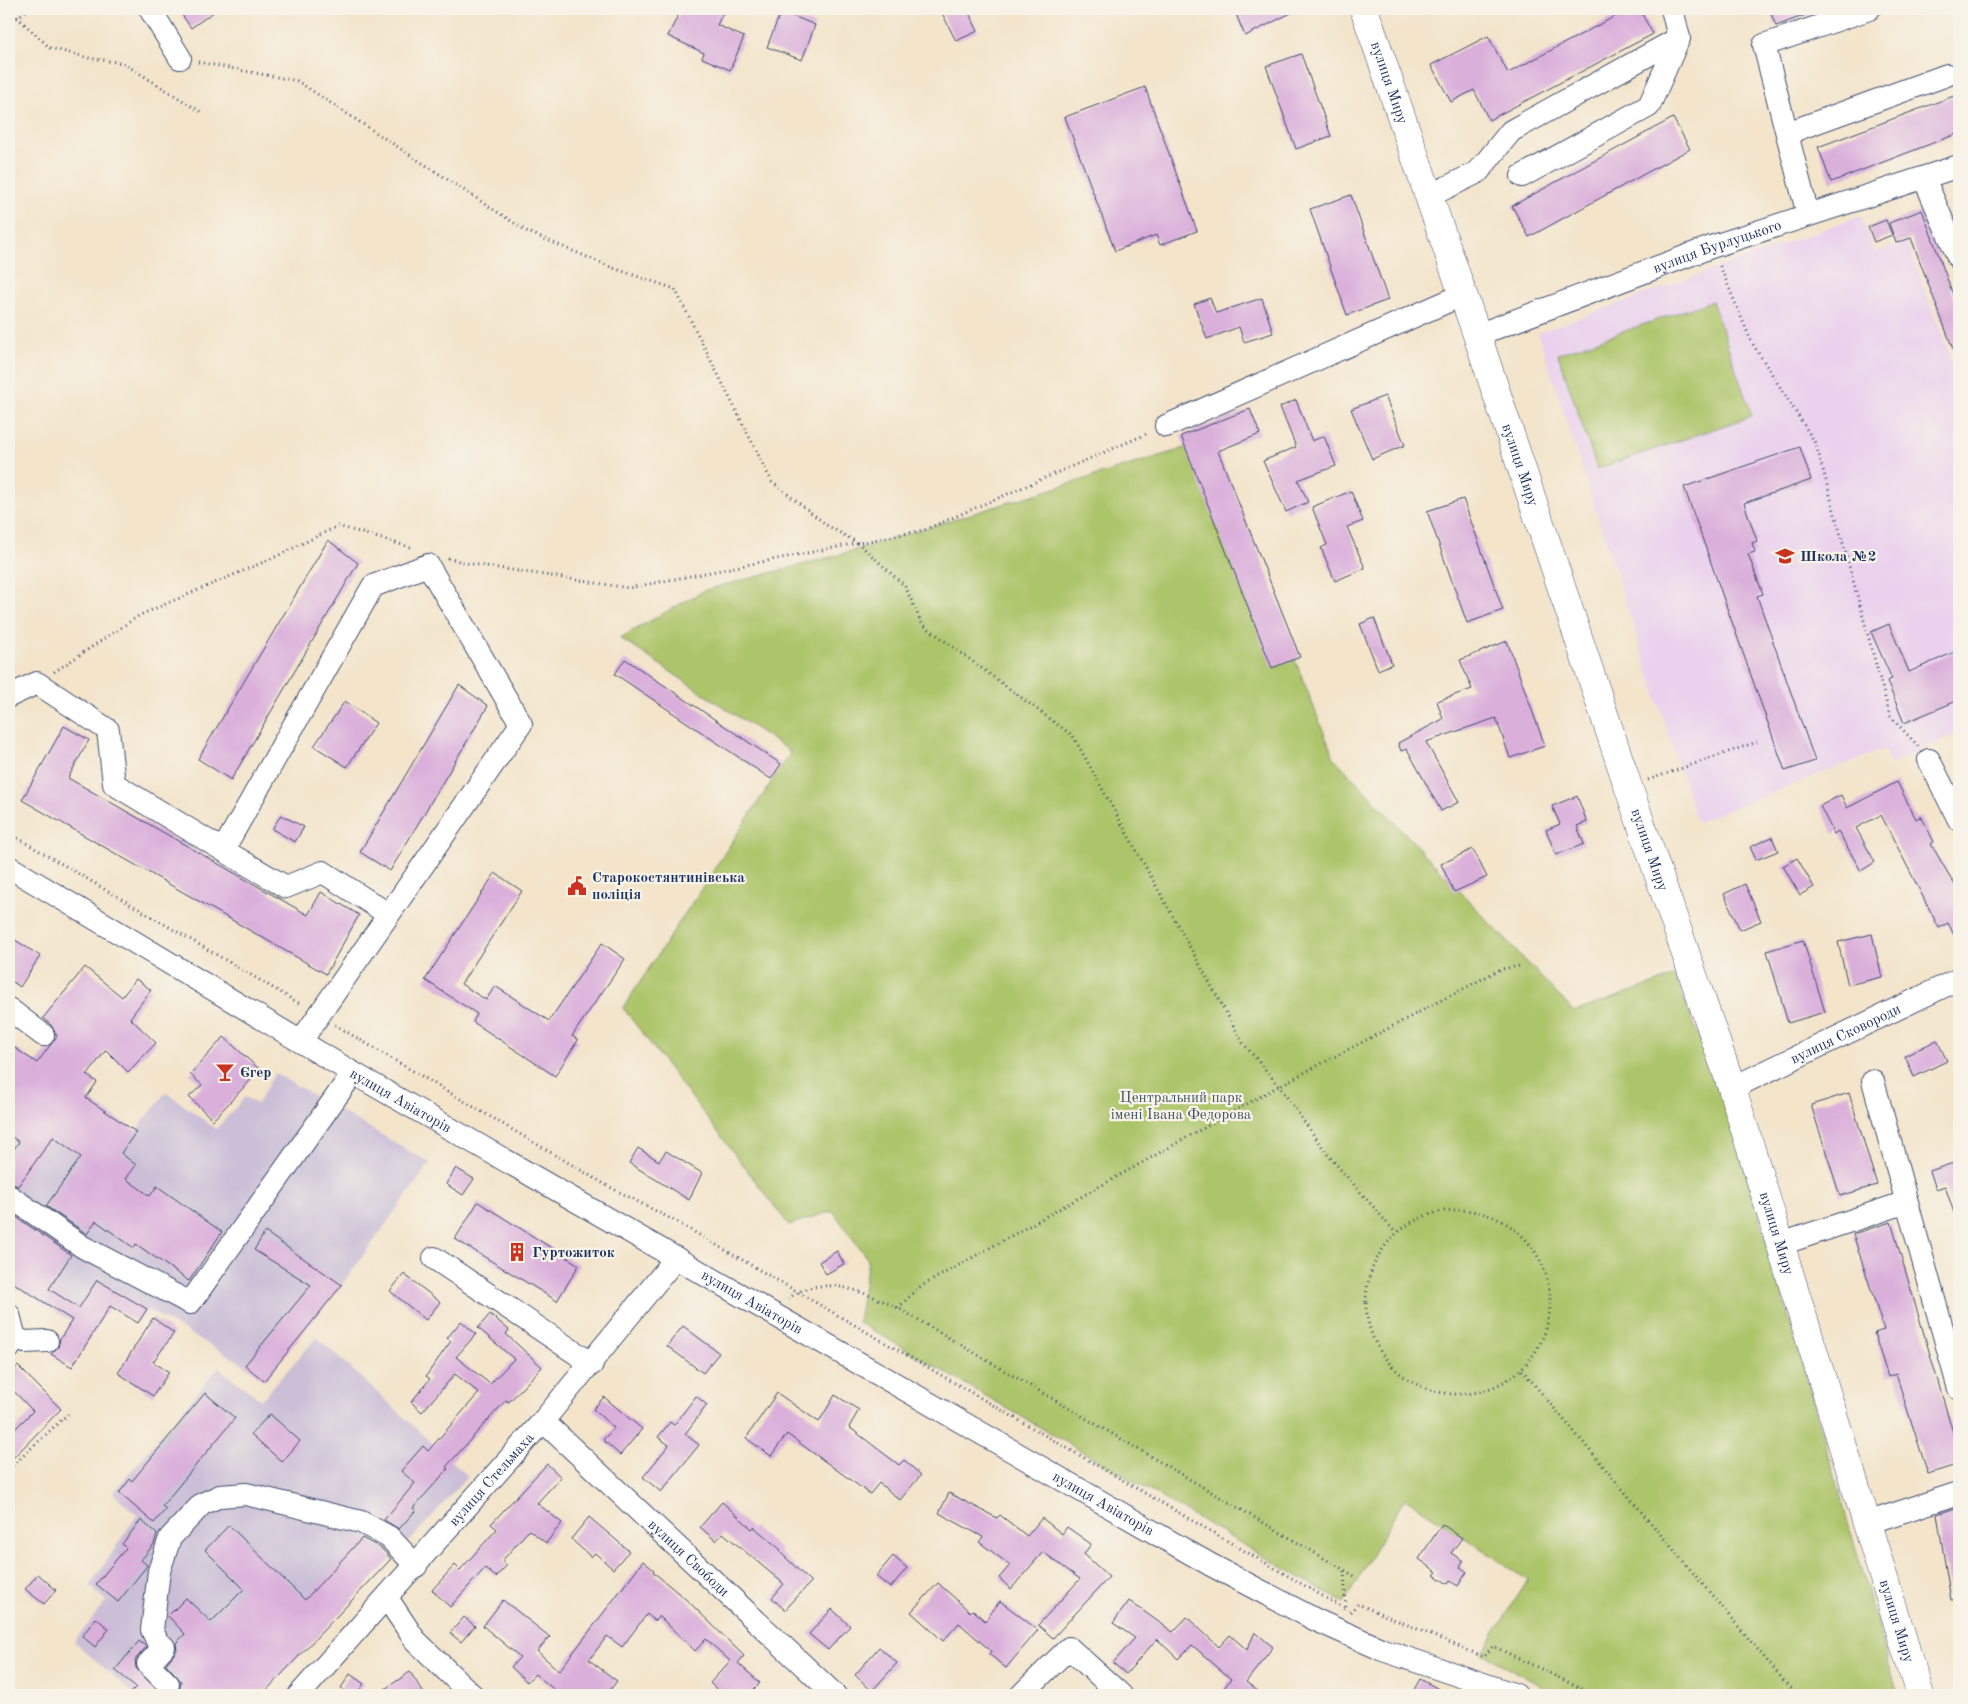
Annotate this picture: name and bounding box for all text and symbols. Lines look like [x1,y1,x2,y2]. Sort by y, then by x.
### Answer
street label: вулиця Миру [1367,40,1409,126]
street label: вулиця Бурлуцького [1651,219,1784,277]
street label: вулиця Миру [1498,422,1540,509]
school or university icon: Школа №2 [1774,545,1796,567]
place label: Школа №2 [1800,550,1876,565]
street label: вулиця Миру [1627,807,1670,893]
place label: Старокостянтинівська поліція [592,871,745,903]
public building icon: Старокостянтинівська поліція [566,875,588,897]
street label: вулиця Сковороди [1789,1002,1904,1068]
bar icon: Єгер [214,1061,236,1083]
place label: Єгер [240,1066,272,1081]
street label: вулиця Авіаторів [347,1067,453,1137]
park label: Центральний парк імені Івана Федорова [1111,1091,1252,1123]
street label: вулиця Миру [1756,1190,1795,1277]
building icon: Гуртожиток [506,1241,528,1263]
place label: Гуртожиток [532,1246,615,1261]
street label: вулиця Авіаторів [698,1268,804,1338]
street label: вулиця Стельмаха [447,1430,538,1530]
street label: вулиця Авіаторів [1050,1470,1156,1539]
street label: вулиця Свободи [644,1518,731,1600]
street label: вулиця Миру [1876,1578,1916,1665]

